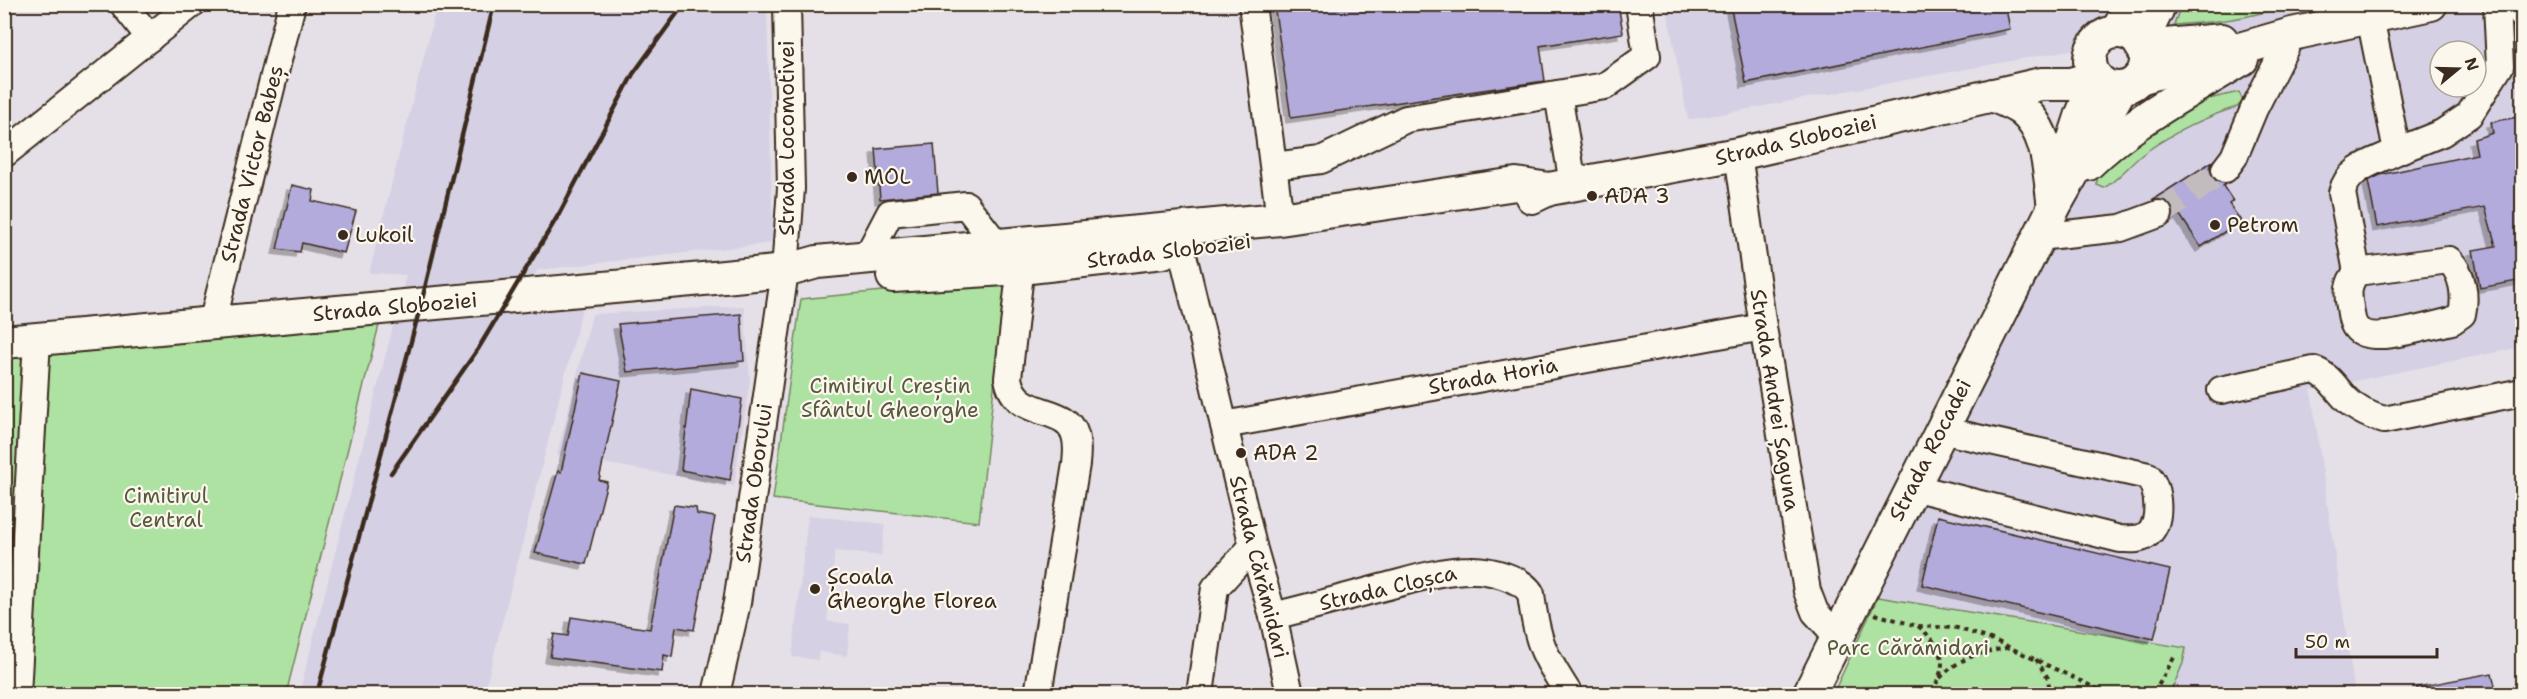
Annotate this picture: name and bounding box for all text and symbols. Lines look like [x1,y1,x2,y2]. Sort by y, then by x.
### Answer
north arrow [2428,39,2488,99]
street label: Strada Locomotivei [773,40,801,236]
text: N [2460,55,2484,74]
street label: Strada Victor Babeș [214,62,291,266]
street label: Strada Sloboziei [1712,108,1880,172]
place label: MOL [864,163,911,191]
marker: MOL [845,170,859,184]
place label: ADA 3 [1604,182,1670,210]
marker: ADA 3 [1585,189,1599,203]
place label: Petrom [2227,211,2299,239]
marker: Petrom [2208,218,2222,232]
place label: Lukoil [355,221,414,249]
street label: Strada Sloboziei [1085,227,1253,275]
marker: Lukoil [336,228,350,242]
street label: Strada Sloboziei [311,286,479,328]
street label: Strada Andrei Șaguna [1743,287,1806,513]
street label: Strada Horia [1426,351,1560,401]
park label: Cimitirul Creștin Sfântul Gheorghe [801,372,979,424]
street label: Strada Rocadei [1882,374,1978,526]
street label: Strada Oborului [729,401,779,565]
place label: ADA 2 [1253,439,1319,467]
marker: ADA 2 [1234,446,1248,460]
street label: Strada Cărămidari [1223,473,1295,661]
park label: Cimitirul Central [124,482,209,534]
street label: Strada Cloșca [1317,559,1460,618]
place label: Școala Gheorghe Florea [827,563,997,615]
marker: Școala Gheorghe Florea [808,582,822,596]
scale bar [2296,621,2437,659]
text: 50 m [2305,630,2350,654]
park label: Parc Cărămidari [1827,634,1989,662]

